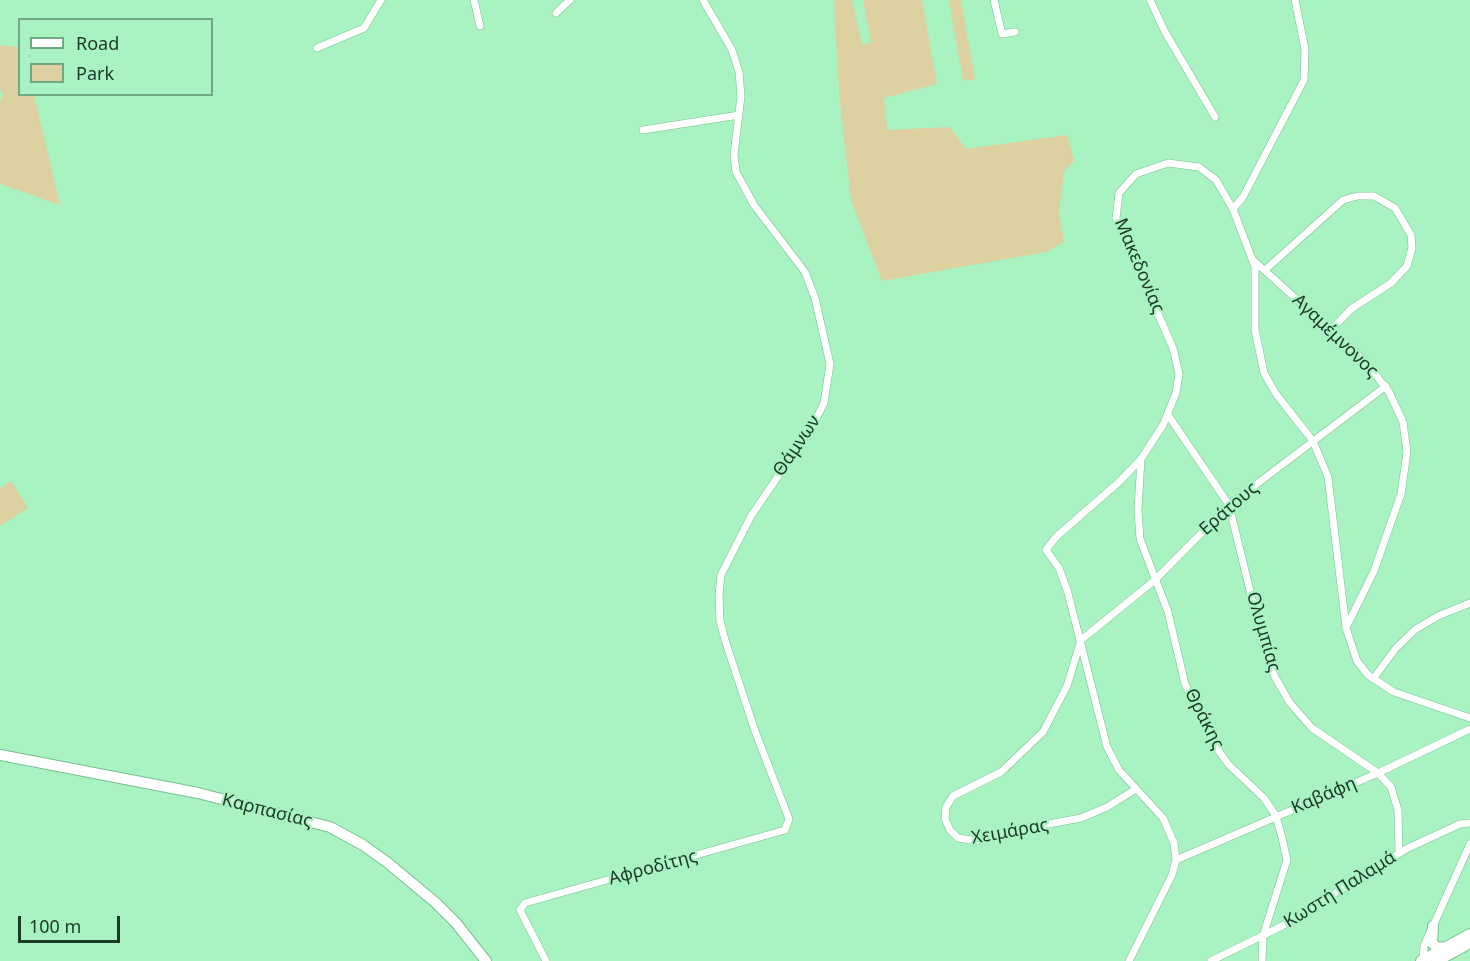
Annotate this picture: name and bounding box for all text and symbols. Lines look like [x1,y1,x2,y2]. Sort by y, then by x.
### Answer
legend [18,18,213,96]
text: Road [76,31,119,55]
text: Park [76,61,114,85]
street label: Μακεδονίας [1109,215,1169,317]
street label: Αγαμέμνονος [1288,290,1382,382]
street label: Θάμνων [769,411,825,481]
street label: Εράτους [1195,478,1263,540]
street label: Ολυμπίας [1241,589,1285,675]
street label: Θράκης [1180,685,1228,753]
street label: Καβάφη [1288,773,1360,819]
street label: Καρπασίας [220,789,314,833]
street label: Χειμάρας [970,815,1050,849]
street label: Αφροδίτης [606,846,700,890]
street label: Κωστή Παλαμά [1280,847,1400,933]
scale bar [21,904,123,942]
text: 100 m [29,914,81,938]

